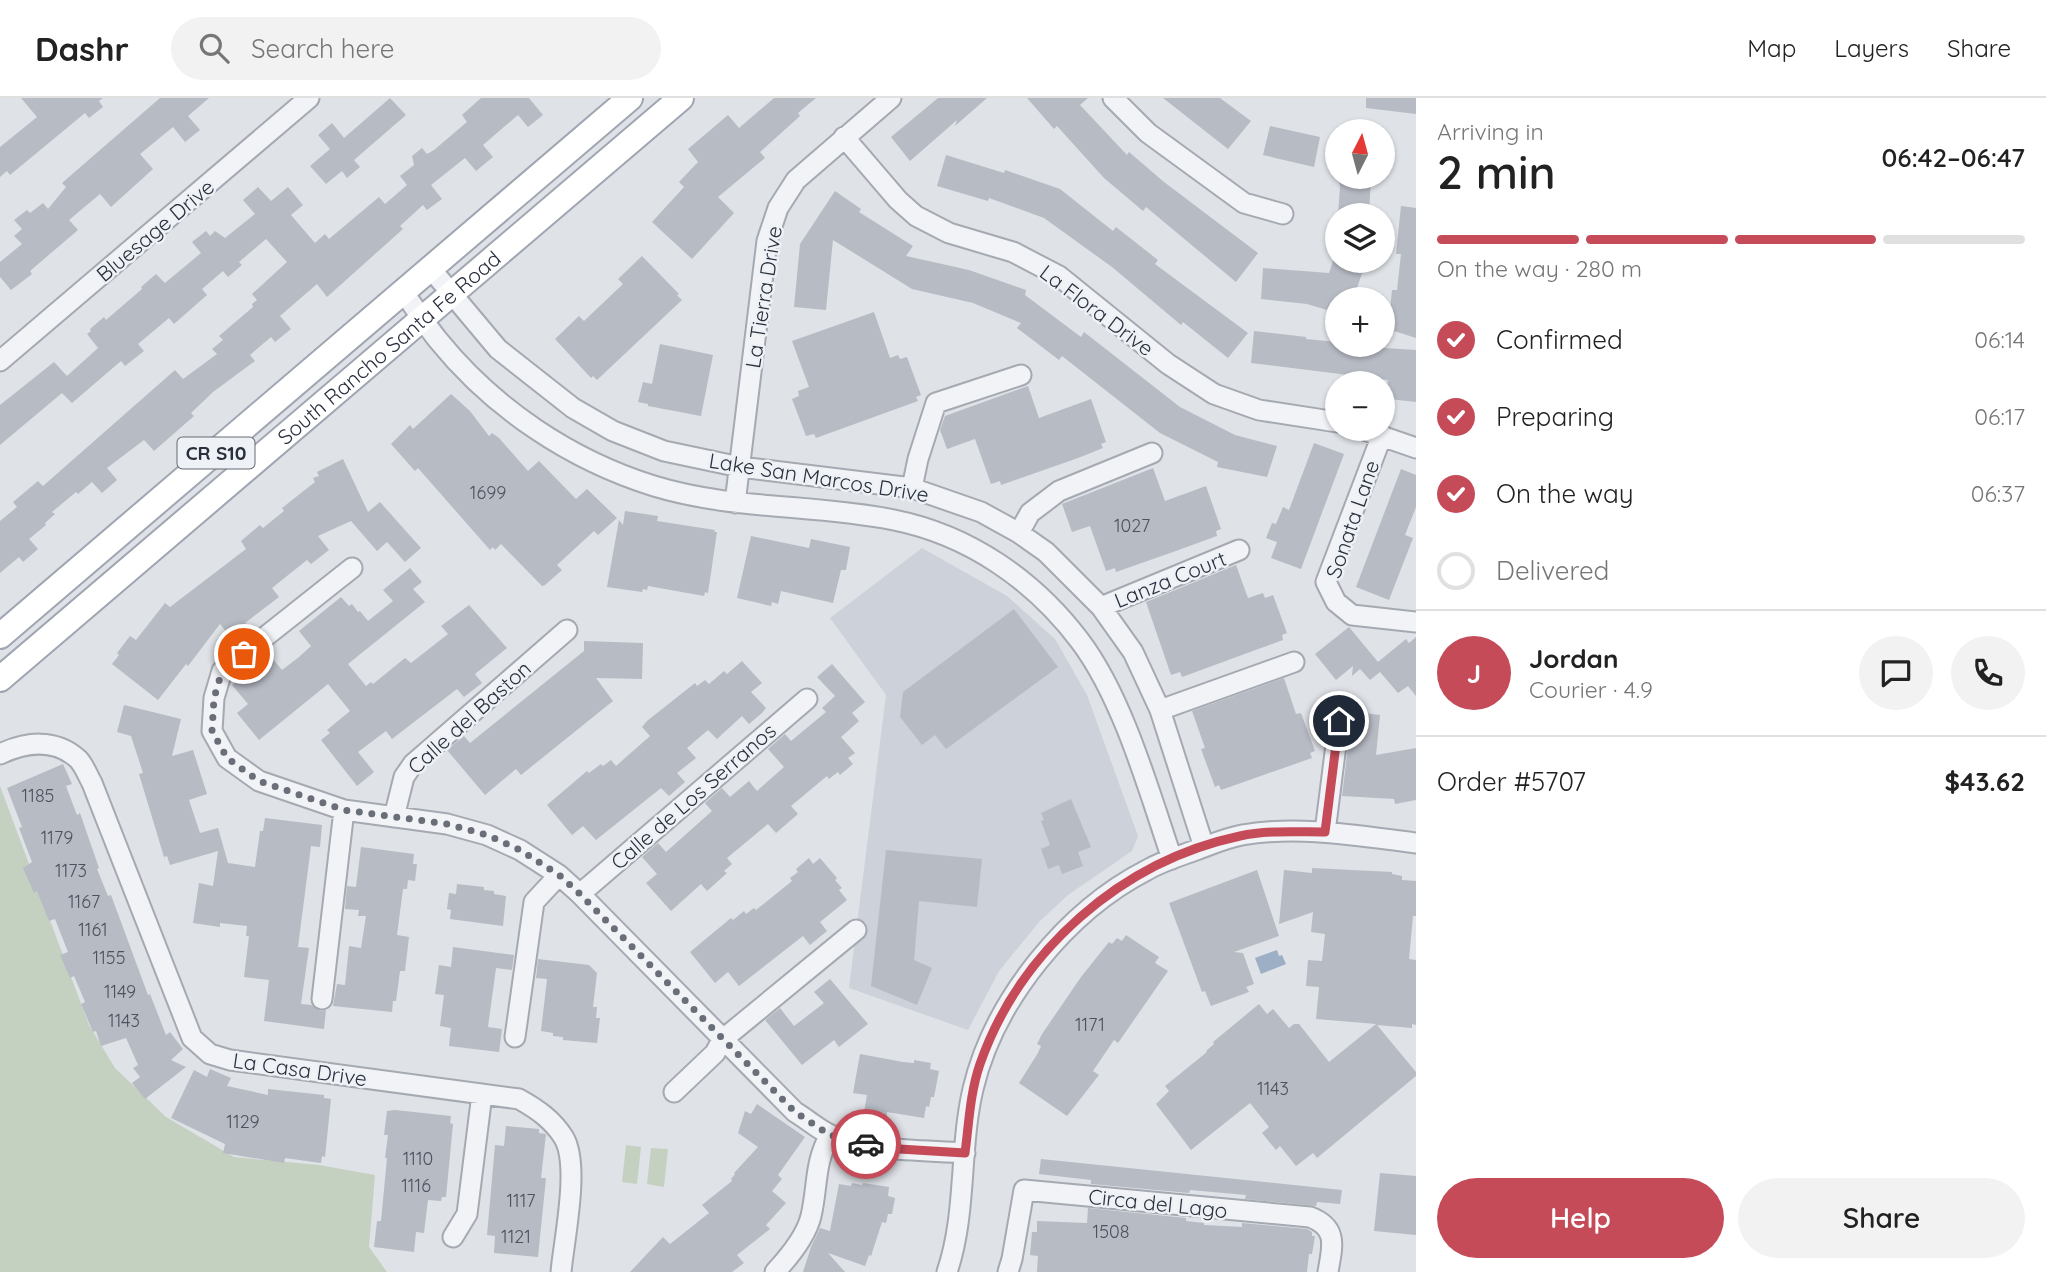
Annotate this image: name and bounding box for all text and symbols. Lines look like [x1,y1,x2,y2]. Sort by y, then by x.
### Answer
search box [171,17,661,80]
text: Dashr [35,28,129,69]
icon: search [195,29,233,67]
text: Search here [251,32,394,65]
text: Map [1747,33,1796,63]
text: Layers [1834,33,1909,63]
text: Share [1947,33,2011,63]
text: Arriving in [1437,117,1544,146]
north arrow [1325,119,1395,189]
map controls [1325,119,1395,441]
text: 06:42–06:47 [1881,141,2025,174]
text: 2 min [1437,143,1556,201]
street label: Bluesage Drive [91,173,219,287]
button: layers [1325,203,1395,273]
street label: La Tierra Drive [739,224,787,370]
street label: South Rancho Santa Fe Road [272,245,506,450]
text: On the way · 280 m [1437,254,1642,283]
street label: La Flora Drive [1035,259,1159,361]
button: + [1325,287,1395,357]
icon: check [1437,321,1475,359]
text: Confirmed [1496,323,1623,356]
text: 06:14 [1974,325,2025,354]
button: − [1325,371,1395,441]
icon: check [1437,398,1475,436]
text: Preparing [1496,400,1614,433]
text: 06:17 [1974,402,2025,431]
road number: CR S10 [178,438,255,468]
street label: Lake San Marcos Drive [707,447,931,507]
street label: Sonata Lane [1320,457,1384,581]
icon: check [1437,475,1475,513]
text: On the way [1496,477,1634,510]
text: 06:37 [1971,479,2025,508]
house number: 1699 [470,481,506,504]
house number: 1027 [1114,514,1150,537]
street label: Lanza Court [1110,545,1230,613]
text: Delivered [1496,554,1609,587]
pin [214,624,274,684]
icon: bag [225,635,263,673]
button: chat [1859,636,1933,710]
button: phone [1951,636,2025,710]
text: Jordan [1529,642,1618,675]
street label: Calle del Baston [402,655,536,779]
text: J [1467,657,1481,690]
text: Courier · 4.9 [1529,675,1653,704]
pin [1309,691,1369,751]
icon: home [1320,702,1358,740]
street label: Calle de Los Serranos [605,717,781,875]
text: Order #5707 [1437,765,1586,798]
text: $43.62 [1945,765,2025,798]
house number: 1185 [22,784,54,807]
house number: 1179 [41,826,73,849]
house number: 1173 [55,859,87,882]
house number: 1167 [68,890,100,913]
house number: 1161 [78,918,108,941]
house number: 1155 [93,946,125,969]
house number: 1149 [104,980,136,1003]
house number: 1143 [108,1009,140,1032]
house number: 1171 [1075,1013,1105,1036]
street label: La Casa Drive [231,1047,369,1091]
house number: 1143 [1257,1077,1289,1100]
courier [831,1109,901,1179]
house number: 1129 [226,1110,260,1133]
icon: car [847,1125,885,1163]
house number: 1110 [403,1147,433,1170]
house number: 1116 [401,1174,431,1197]
button: Help [1437,1178,1724,1258]
button: Share [1738,1178,2025,1258]
street label: Circa del Lago [1087,1183,1229,1223]
house number: 1117 [506,1189,536,1212]
house number: 1508 [1093,1220,1129,1243]
house number: 1121 [501,1225,531,1248]

